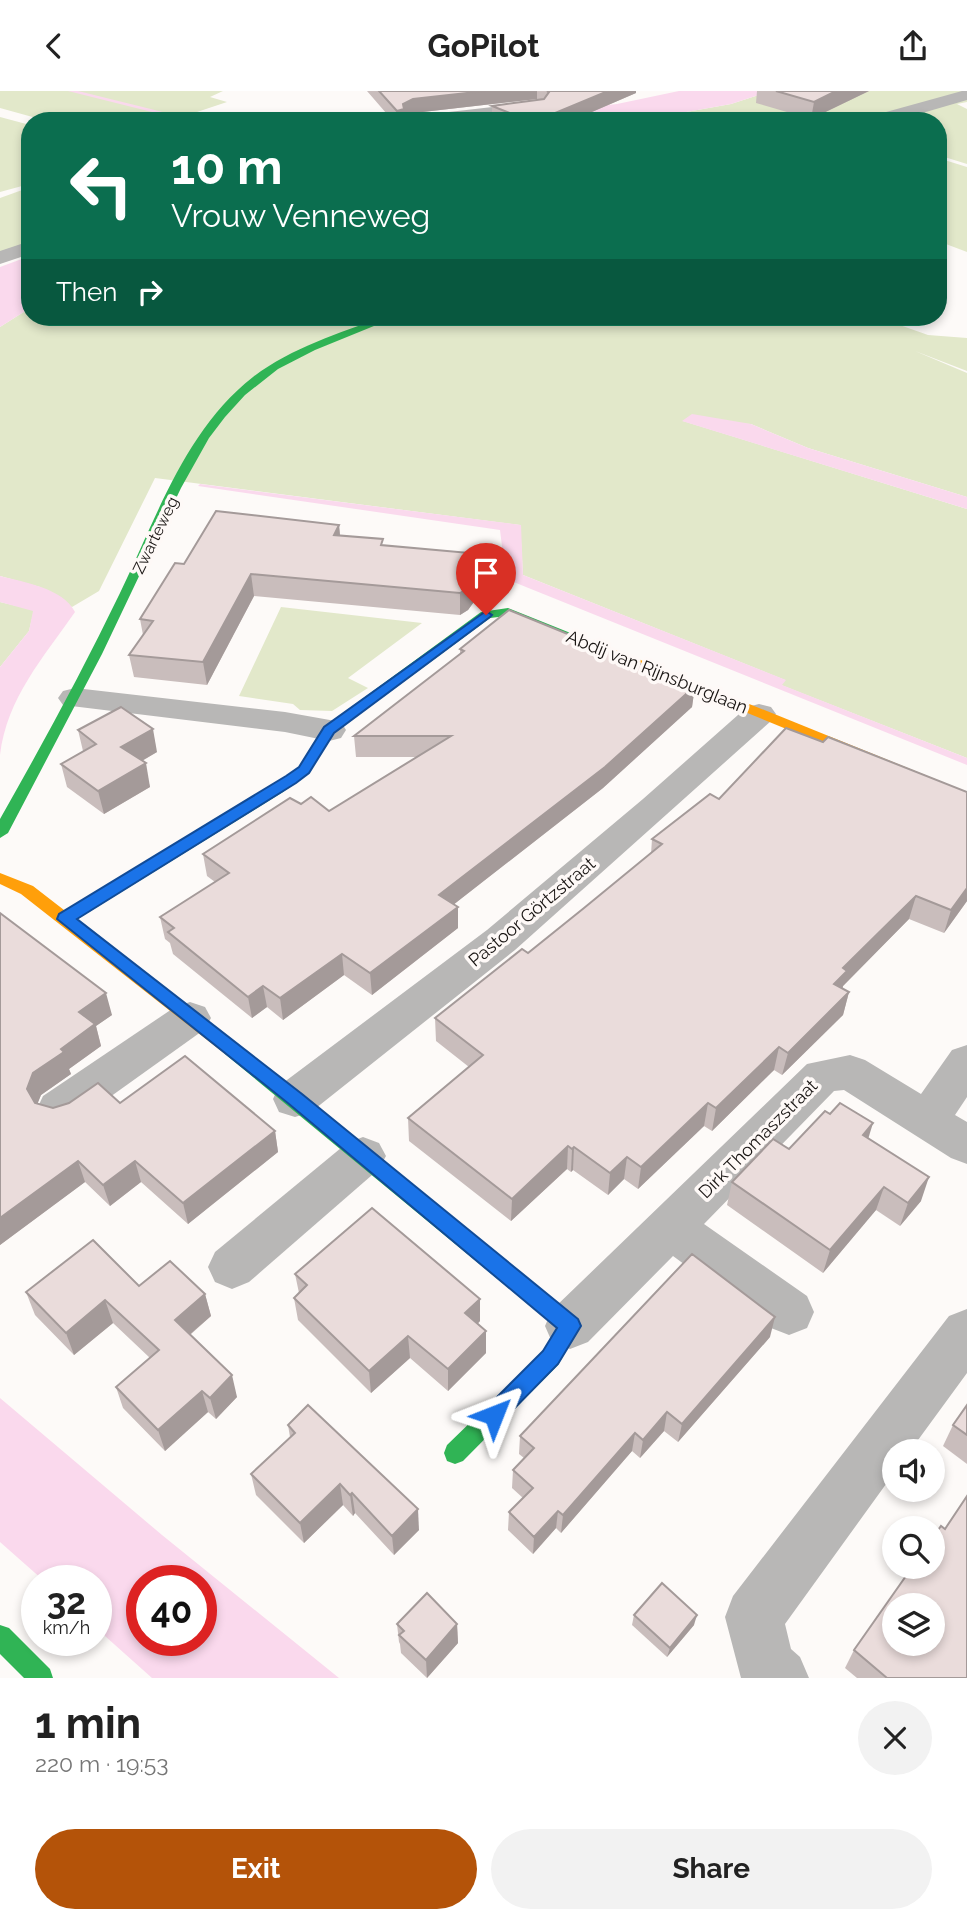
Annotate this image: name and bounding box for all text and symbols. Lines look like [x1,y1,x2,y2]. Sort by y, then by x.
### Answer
icon: back [35,27,73,65]
text: GoPilot [428,27,539,64]
icon: share [894,27,932,65]
text: 10 m [171,138,283,195]
icon: left [56,140,147,231]
text: Vrouw Venneweg [171,197,430,234]
icon: right [131,273,169,311]
text: Then [56,277,117,307]
street label: Zwarteweg [129,494,182,577]
pin [456,543,516,615]
icon: arrive [467,554,505,592]
street label: Abdij van Rijnsburglaan [563,626,751,718]
street label: Pastoor Görtzstraat [464,853,599,971]
street label: Dirk Thomaszstraat [694,1075,821,1202]
position arrow [457,1378,531,1452]
map controls [882,1439,945,1656]
button: sound [882,1439,945,1502]
button: search [882,1516,945,1579]
speed limit sign: 40 [126,1565,217,1656]
text: 32 [47,1581,86,1622]
button: layers [882,1593,945,1656]
text: km/h [43,1617,90,1638]
text: 1 min [35,1699,141,1748]
button: close [858,1701,932,1775]
text: 220 m · 19:53 [35,1750,169,1777]
button: Exit [35,1829,477,1909]
button: Share [491,1829,932,1909]

